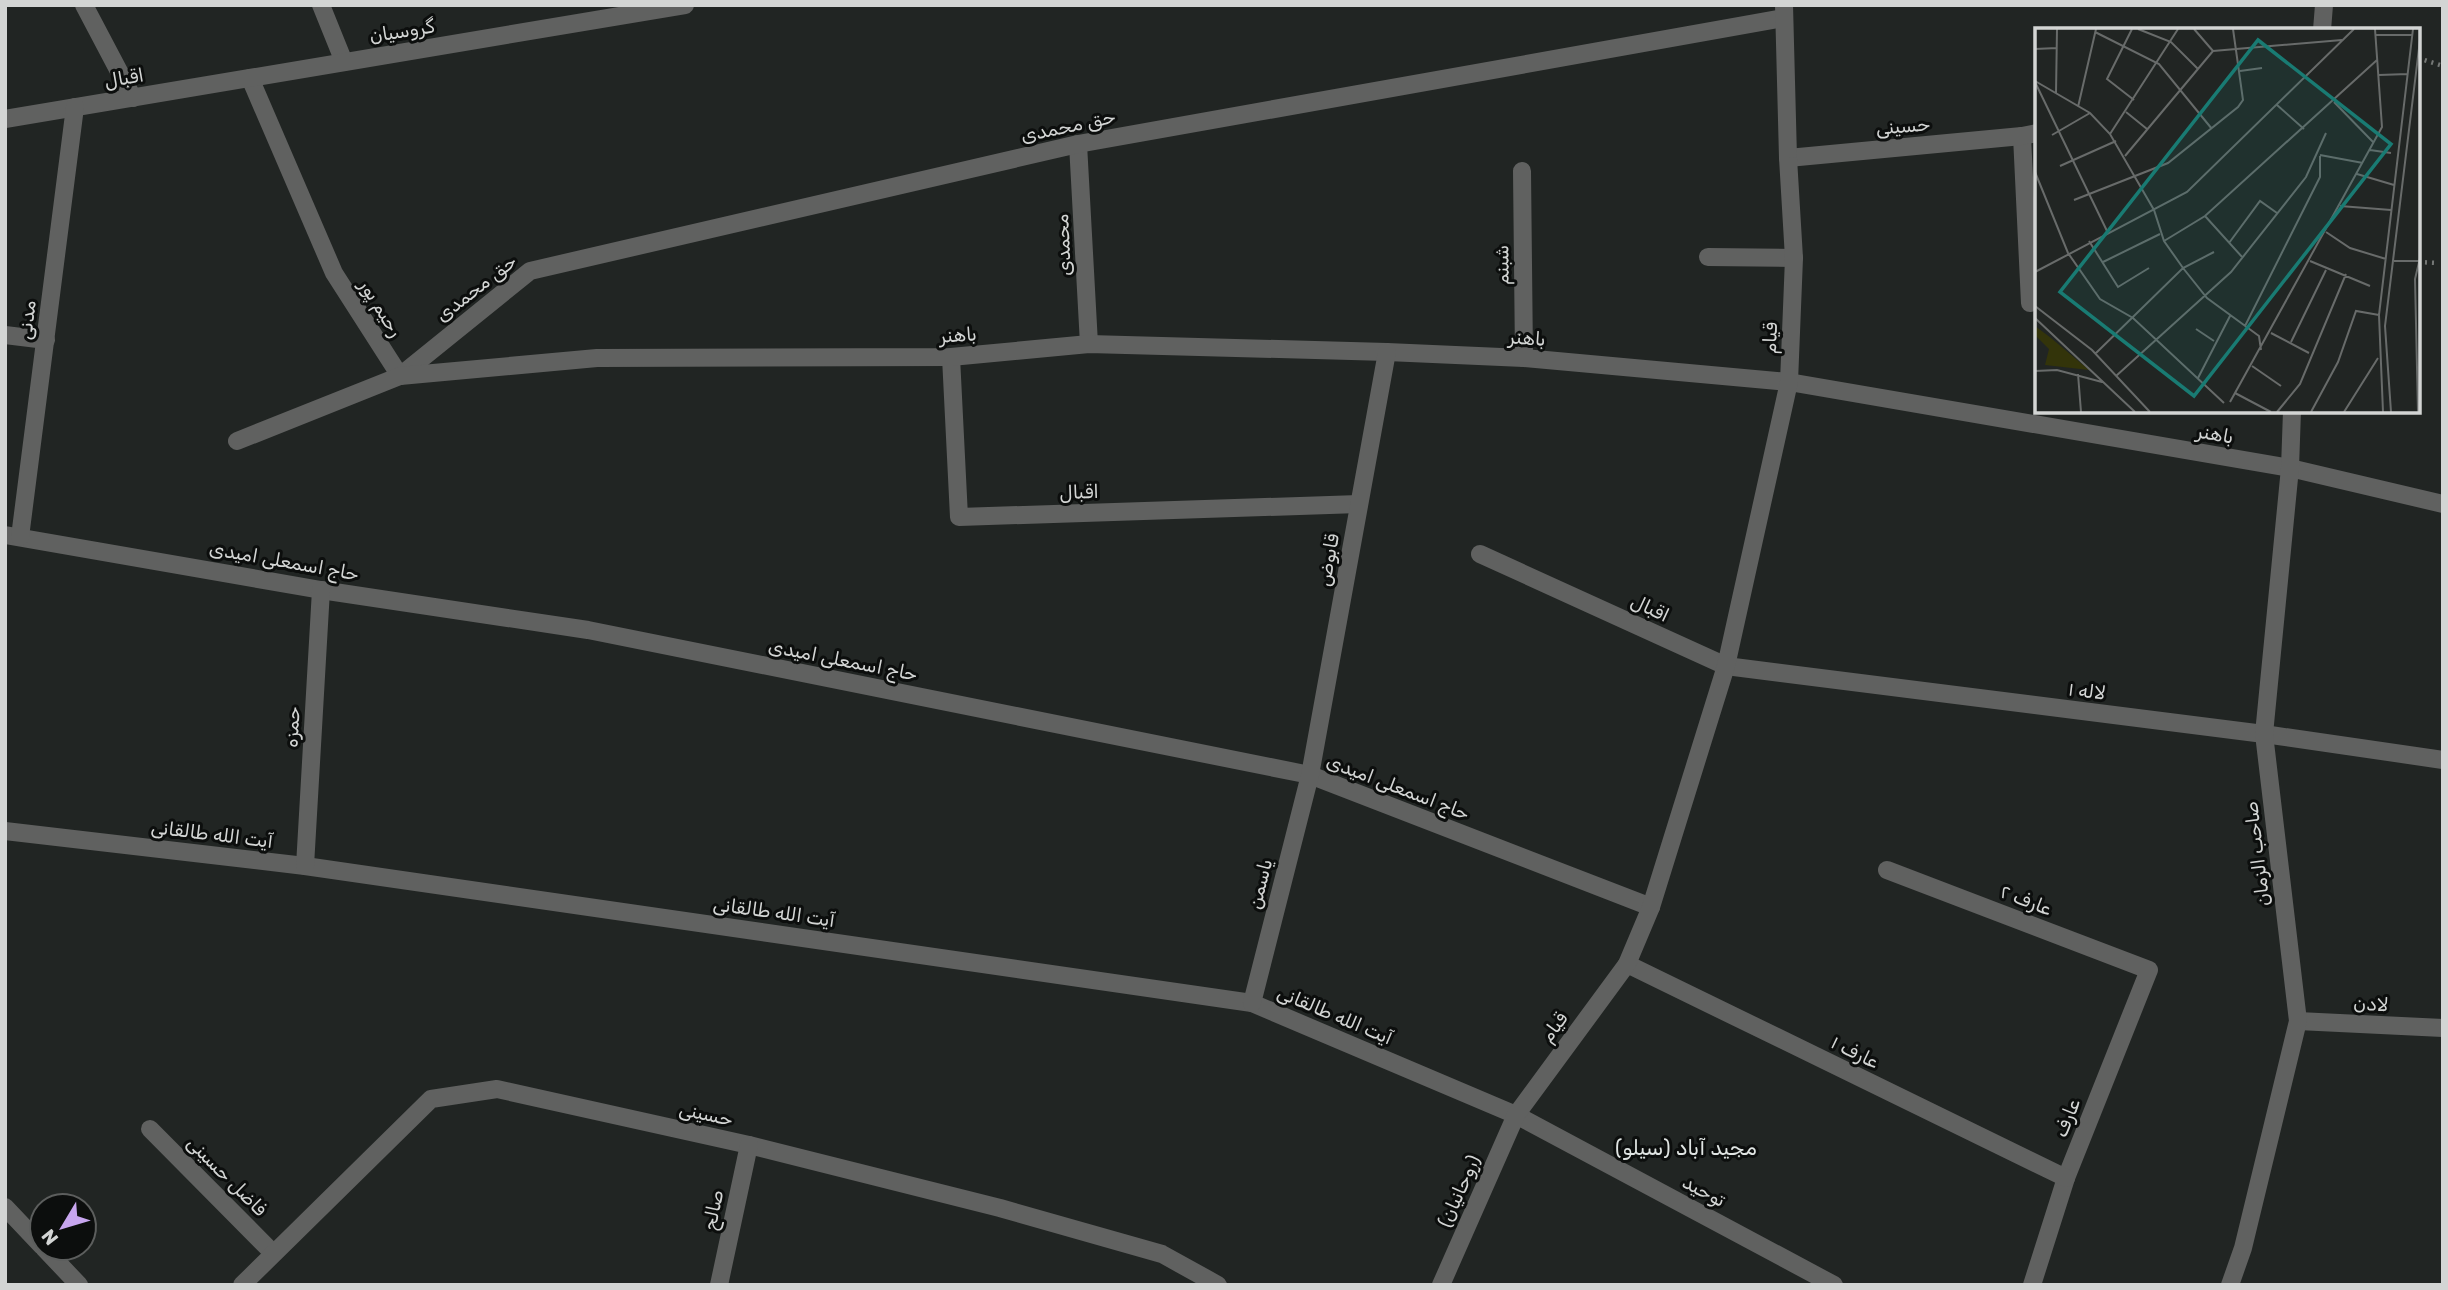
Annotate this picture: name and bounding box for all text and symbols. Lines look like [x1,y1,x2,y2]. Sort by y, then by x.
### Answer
street label: گروسیان [368,14,437,48]
inset map [2035,28,2420,413]
street label: اقبال [102,63,146,93]
street label: حق محمدی [1019,105,1117,147]
street label: حسینی [1875,112,1931,140]
street label: محمدی [1050,213,1076,277]
street label: شبنم [1490,245,1515,285]
street label: حق محمدی [431,249,521,327]
street label: رحیم پور [352,274,408,342]
street label: مدنی [13,299,41,341]
street label: باهنر [938,322,977,348]
street label: قیام [1758,322,1783,354]
street label: باهنر [1507,325,1546,351]
street label: باهنر [2194,419,2235,449]
street label: اقبال [1059,480,1099,504]
street label: قابوض [1312,532,1344,588]
street label: حاج اسمعلی امیدی [207,537,361,587]
street label: اقبال [1627,589,1673,627]
street label: حاج اسمعلی امیدی [766,634,920,688]
street label: لاله ۱ [2067,677,2107,705]
street label: حمزه [279,706,305,748]
street label: حاج اسمعلی امیدی [1322,749,1473,827]
street label: صاحب الزمان [2239,800,2275,908]
street label: آیت الله طالقانی [150,815,275,853]
street label: یاسمن [1243,857,1277,911]
street label: عارف ۲ [1997,880,2055,920]
street label: آیت الله طالقانی [711,892,837,932]
street label: آیت الله طالقانی [1274,980,1397,1050]
street label: لادن [2353,992,2389,1016]
street label: قیام [1535,1007,1573,1047]
street label: عارف ۱ [1827,1031,1883,1073]
street label: عارف [2049,1095,2085,1141]
street label: حسینی [677,1097,735,1131]
street label: فاضل حسینی [182,1131,272,1221]
district label: (مجید آباد (سیلو [1615,1135,1757,1160]
street label: (روحانیان) [1433,1151,1485,1231]
street label: توحید [1678,1170,1730,1212]
street label: صالح [698,1188,730,1233]
north arrow [28,1192,98,1262]
text: N [37,1225,63,1250]

